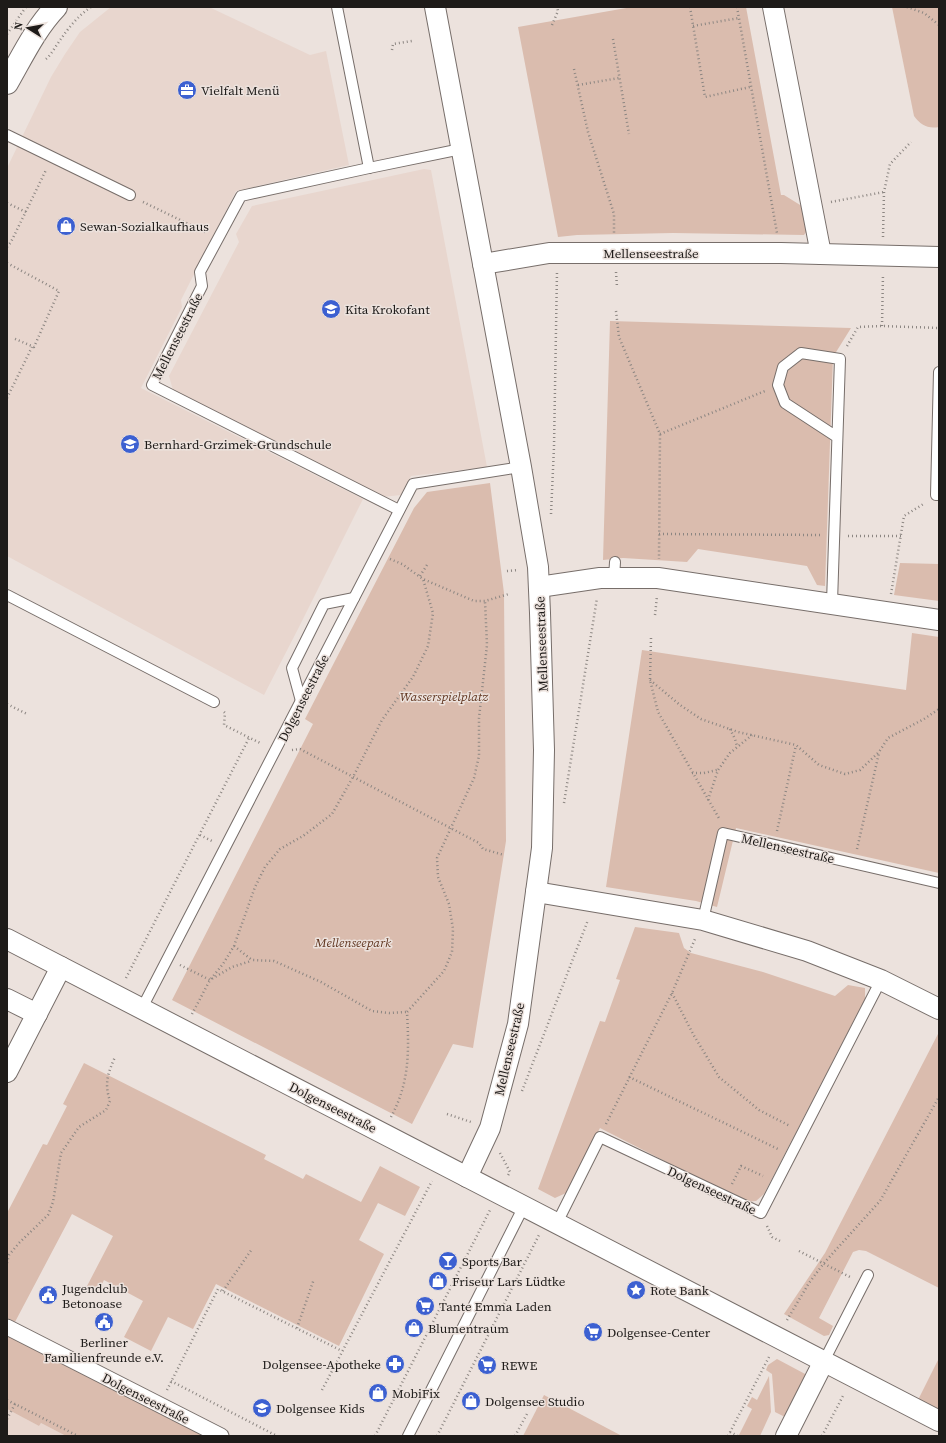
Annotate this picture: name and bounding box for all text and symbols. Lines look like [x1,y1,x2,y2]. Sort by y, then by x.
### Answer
north arrow [8,8,48,48]
text: N [11,21,27,32]
office icon: Vielfalt Menü [176,79,198,101]
place label: Vielfalt Menü [201,82,280,99]
shop icon: Sewan-Sozialkaufhaus [55,215,77,237]
place label: Sewan-Sozialkaufhaus [80,218,209,235]
street label: Mellenseestraße [603,245,699,262]
street label: Mellenseestraße [148,290,207,383]
school or university icon: Kita Krokofant [320,298,342,320]
place label: Kita Krokofant [345,301,430,318]
school or university icon: Bernhard-Grzimek-Grundschule [119,433,141,455]
place label: Bernhard-Grzimek-Grundschule [144,436,332,453]
street label: Mellenseestraße [531,596,552,692]
street label: Dolgenseestraße [274,651,333,745]
park label: Wasserspielplatz [400,688,489,705]
street label: Mellenseestraße [740,829,837,868]
park label: Mellenseepark [314,934,392,951]
street label: Mellenseestraße [490,1000,529,1097]
street label: Dolgenseestraße [286,1078,380,1137]
street label: Dolgenseestraße [665,1162,759,1219]
bar icon: Sports Bar [437,1250,459,1272]
place label: Sports Bar [462,1253,523,1270]
shop icon: Friseur Lars Lüdtke [427,1270,449,1292]
place label: Friseur Lars Lüdtke [452,1273,566,1290]
place icon: Rote Bank [625,1279,647,1301]
place label: Jugendclub Betonoase [61,1280,127,1312]
place label: Rote Bank [650,1282,710,1299]
public building icon: Jugendclub Betonoase [37,1284,59,1306]
supermarket icon: Tante Emma Laden [414,1295,436,1317]
place label: Tante Emma Laden [439,1298,552,1315]
public building icon: Berliner Familienfreunde e.V. [93,1311,115,1333]
shop icon: Blumentraum [403,1317,425,1339]
place label: Blumentraum [428,1320,509,1337]
supermarket icon: Dolgensee-Center [582,1321,604,1343]
place label: Dolgensee-Center [607,1324,711,1341]
place label: Berliner Familienfreunde e.V. [44,1334,164,1366]
pharmacy icon: Dolgensee-Apotheke [384,1353,406,1375]
supermarket icon: REWE [476,1354,498,1376]
place label: Dolgensee-Apotheke [262,1356,381,1373]
place label: REWE [501,1357,538,1374]
street label: Dolgenseestraße [99,1369,193,1428]
shop icon: MobiFix [367,1382,389,1404]
place label: MobiFix [392,1385,440,1402]
shop icon: Dolgensee Studio [460,1390,482,1412]
place label: Dolgensee Studio [485,1393,585,1410]
school or university icon: Dolgensee Kids [251,1397,273,1419]
place label: Dolgensee Kids [276,1400,365,1417]

